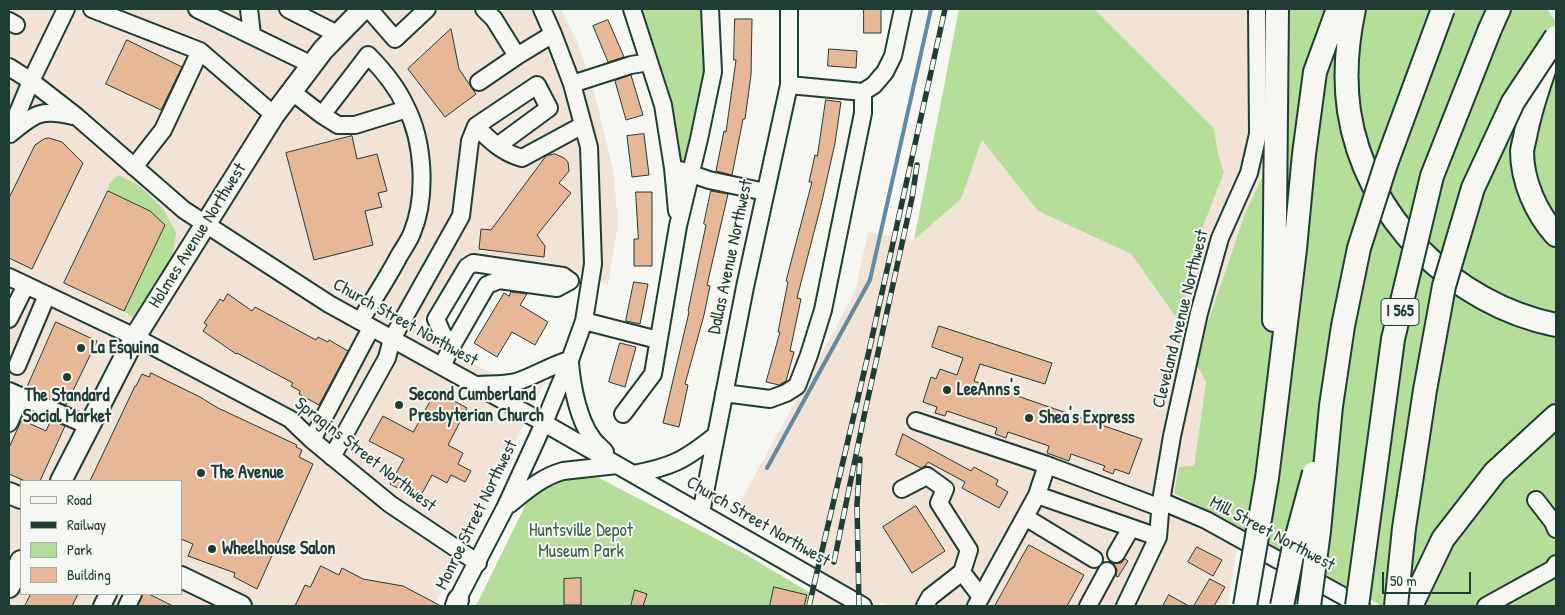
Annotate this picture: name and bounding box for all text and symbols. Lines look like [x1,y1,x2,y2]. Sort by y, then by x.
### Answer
street label: Holmes Avenue Northwest [145,160,251,312]
street label: Dallas Avenue Northwest [704,178,758,336]
street label: Cleveland Avenue Northwest [1148,227,1214,411]
street label: Church Street Northwest [329,274,481,372]
road number: I 565 [1381,298,1419,326]
place label: La Esquina [91,337,159,359]
marker: La Esquina [75,342,87,354]
marker: The Standard Social Market [61,371,73,383]
place label: LeeAnns's [957,379,1020,401]
place label: Second Cumberland Presbyterian Church [409,384,543,426]
marker: LeeAnns's [941,384,953,396]
place label: The Standard Social Market [23,385,111,428]
street label: Spragins Street Northwest [290,393,440,517]
marker: Second Cumberland Presbyterian Church [393,399,405,411]
place label: Shea's Express [1039,407,1135,429]
marker: Shea's Express [1023,412,1035,424]
street label: Monroe Street Northwest [431,437,523,593]
place label: The Avenue [211,462,284,484]
marker: The Avenue [195,467,207,479]
street label: Church Street Northwest [682,472,834,572]
legend [20,480,182,595]
text: Road [67,489,92,510]
street label: Mill Street Northwest [1206,492,1338,576]
text: Railway [67,514,106,535]
park label: Huntsville Depot Museum Park [529,520,633,562]
place label: Wheelhouse Salon [222,538,336,560]
text: Park [67,539,92,560]
marker: Wheelhouse Salon [206,543,218,555]
scale bar [1385,562,1474,594]
text: Building [67,564,111,585]
text: 50 m [1390,570,1417,591]

